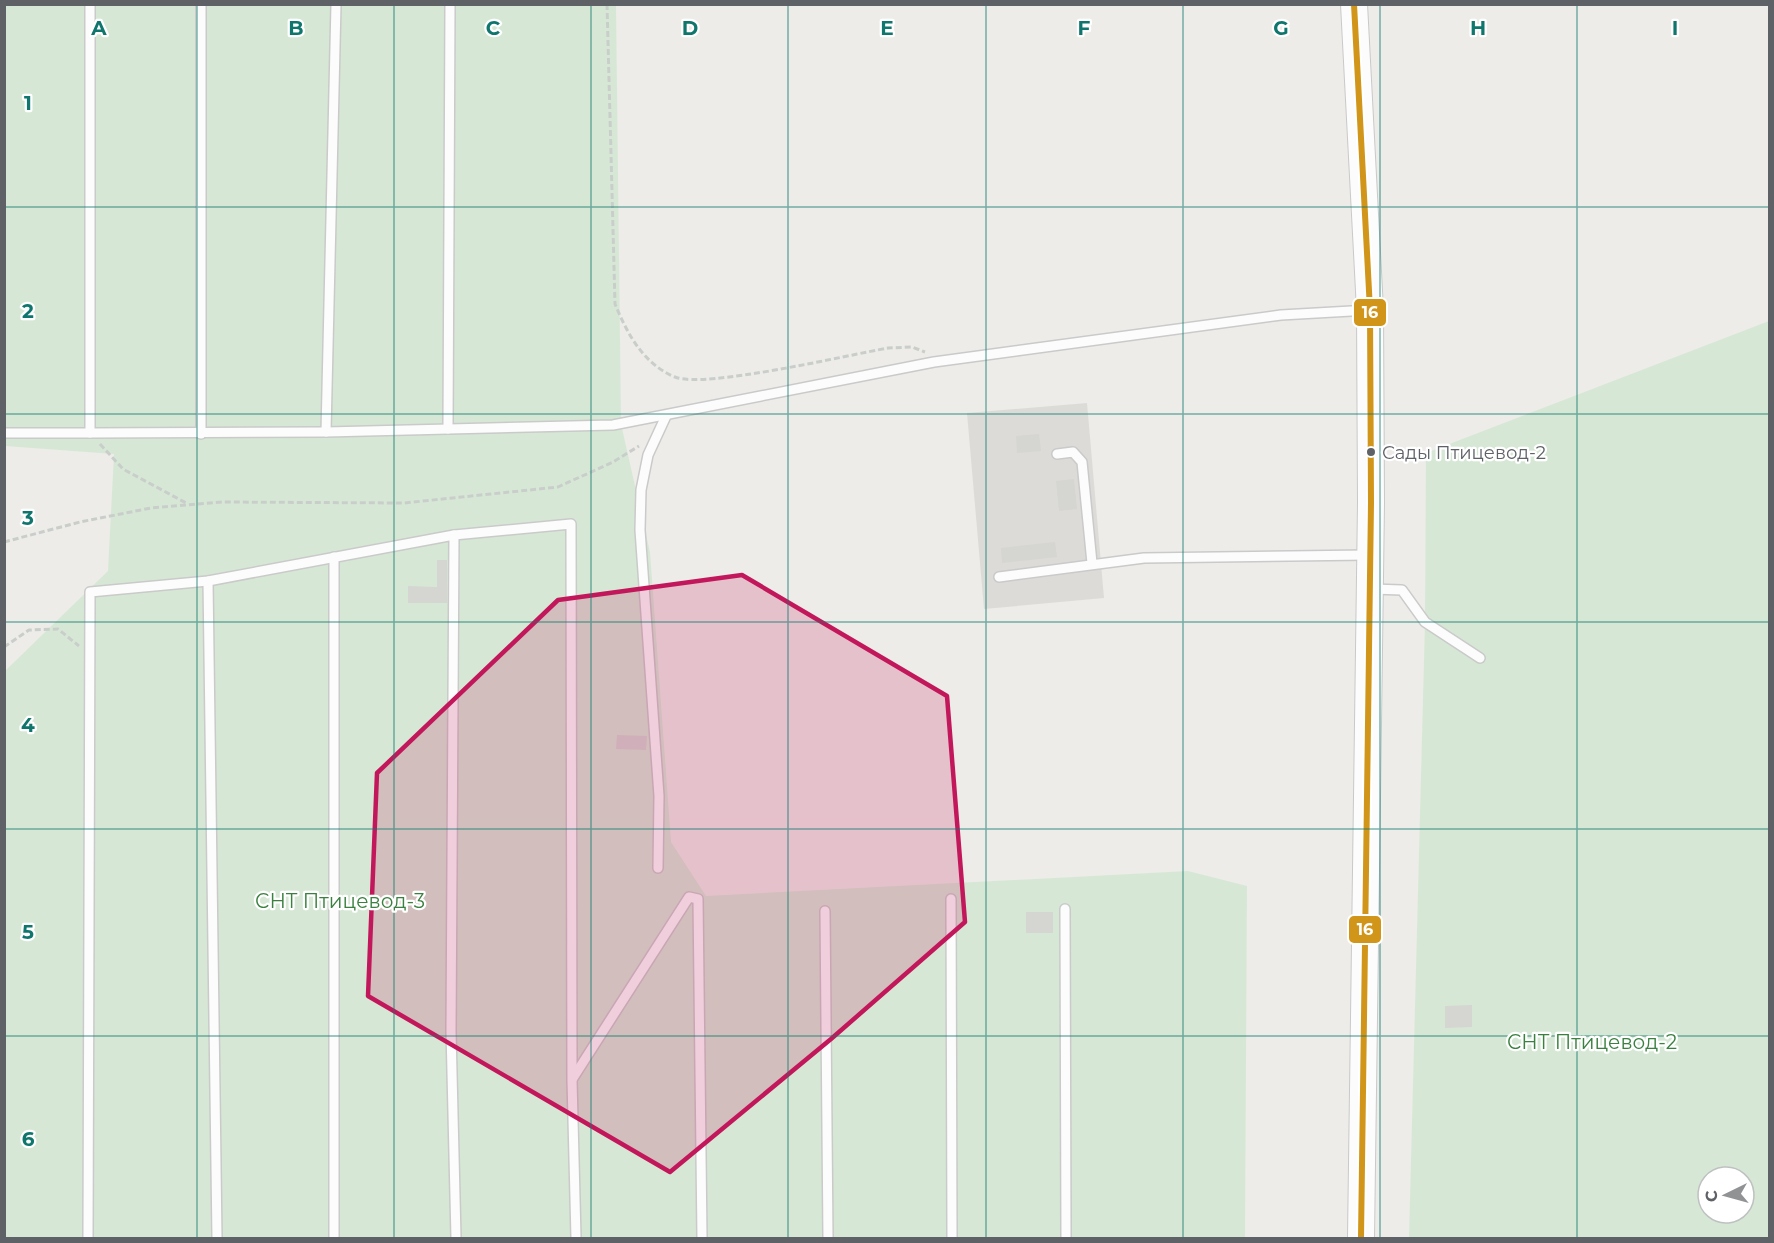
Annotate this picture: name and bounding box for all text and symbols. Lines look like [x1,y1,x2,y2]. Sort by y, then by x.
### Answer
text: A [90,16,107,40]
text: B [288,16,304,40]
text: C [486,16,501,40]
text: D [682,16,698,40]
text: E [880,16,894,40]
text: F [1078,16,1091,40]
text: G [1273,16,1289,40]
text: H [1470,16,1486,40]
text: I [1672,16,1678,40]
text: 1 [24,91,32,115]
line badge: 16 [1353,298,1387,327]
text: 2 [22,299,34,323]
text: 16 [1362,303,1378,322]
place label: Сады Птицевод-2 [1382,442,1546,464]
marker: Сады Птицевод-2 [1365,446,1377,458]
text: 3 [21,506,34,530]
text: 4 [21,713,35,737]
park label: СНТ Птицевод-3 [255,889,425,913]
line badge: 16 [1348,915,1382,944]
text: 5 [22,920,34,944]
text: 16 [1357,920,1373,939]
park label: СНТ Птицевод-2 [1507,1030,1677,1054]
text: 6 [22,1127,35,1151]
north arrow [1696,1165,1756,1225]
text: С [1702,1189,1722,1203]

